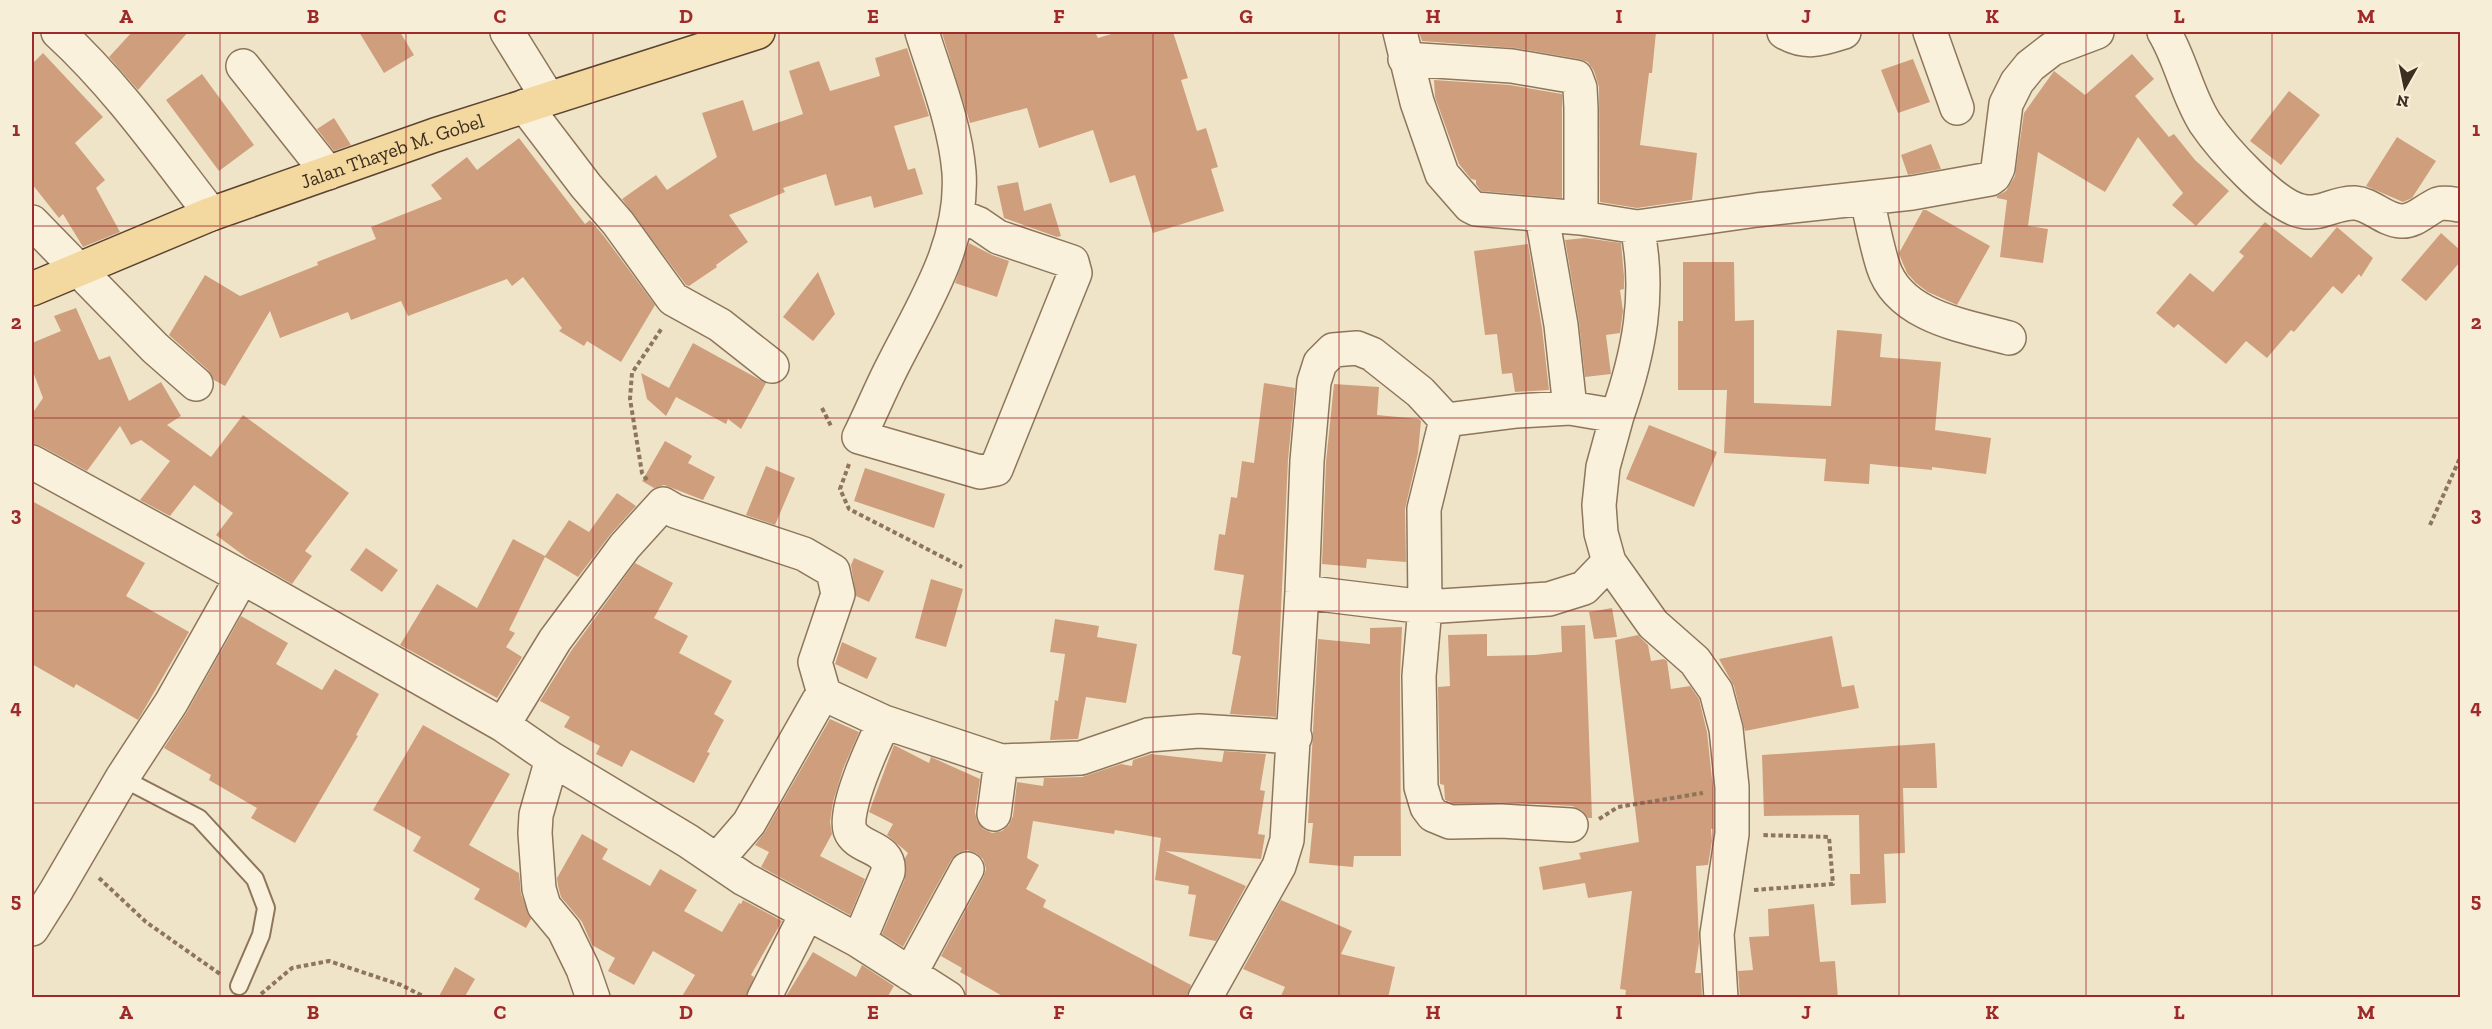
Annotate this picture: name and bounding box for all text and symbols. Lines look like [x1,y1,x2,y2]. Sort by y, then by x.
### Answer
text: A [119,4,133,28]
text: B [307,4,319,28]
text: C [494,4,507,28]
text: D [679,4,693,28]
text: E [867,4,879,28]
text: F [1053,4,1065,28]
text: G [1239,4,1253,28]
text: H [1425,4,1441,28]
text: I [1615,4,1623,28]
text: J [1801,4,1811,28]
text: K [1985,4,1999,28]
text: L [2173,4,2185,28]
text: M [2357,4,2375,28]
north arrow [2375,57,2435,117]
text: N [2395,91,2410,112]
street label: Jalan Thayeb M. Gobel [297,108,487,193]
text: 1 [12,117,20,141]
text: 1 [2472,117,2480,141]
text: 2 [11,310,22,334]
text: 2 [2471,310,2482,334]
text: 3 [11,502,22,526]
text: 3 [2471,502,2482,526]
text: 4 [10,695,22,719]
text: 4 [2470,695,2482,719]
text: 5 [11,888,21,912]
text: 5 [2471,888,2481,912]
text: A [119,1000,133,1024]
text: B [307,1000,319,1024]
text: C [494,1000,507,1024]
text: D [679,1000,693,1024]
text: E [867,1000,879,1024]
text: F [1053,1000,1065,1024]
text: G [1239,1000,1253,1024]
text: H [1425,1000,1441,1024]
text: I [1615,1000,1623,1024]
text: J [1801,1000,1811,1024]
text: K [1985,1000,1999,1024]
text: L [2173,1000,2185,1024]
text: M [2357,1000,2375,1024]

